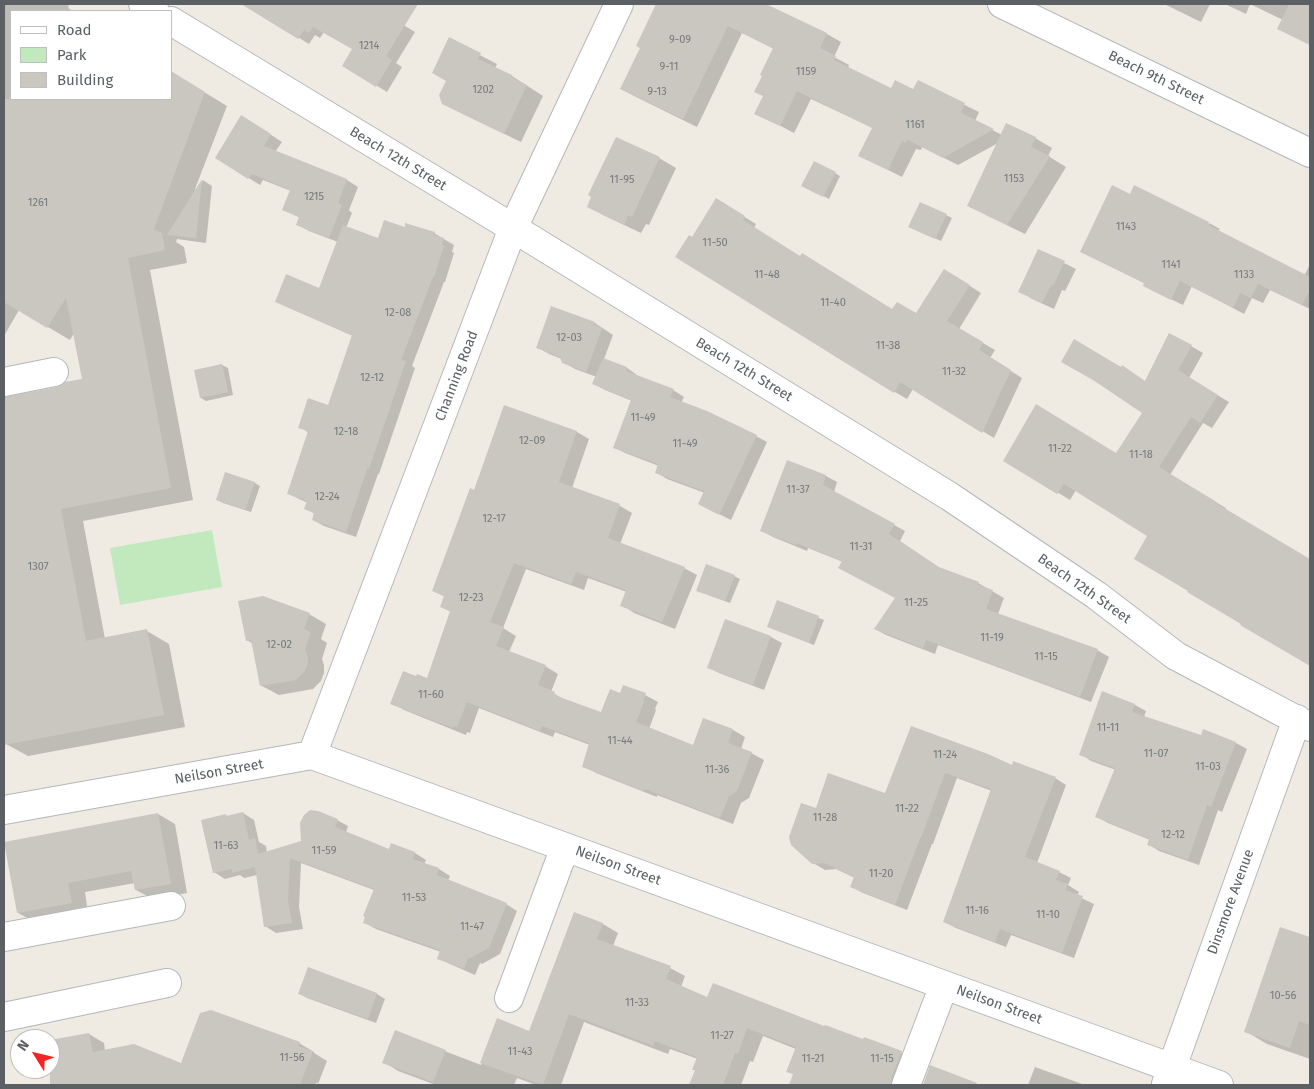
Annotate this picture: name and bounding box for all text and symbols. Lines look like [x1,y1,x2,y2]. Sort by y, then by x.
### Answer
legend [10,10,172,100]
text: Road [57,21,92,39]
house number: 9-09 [669,33,691,47]
house number: 1214 [359,39,379,53]
text: Park [57,46,87,64]
street label: Beach 9th Street [1105,48,1207,108]
house number: 9-11 [660,60,678,74]
house number: 1159 [796,65,816,79]
text: Building [57,71,113,89]
house number: 1202 [472,83,494,97]
house number: 9-13 [647,85,667,99]
house number: 1161 [905,118,925,132]
street label: Beach 12th Street [346,123,450,195]
house number: 1153 [1004,172,1024,186]
house number: 11-95 [610,173,634,187]
house number: 1215 [304,190,324,204]
house number: 1261 [28,196,48,210]
house number: 1143 [1116,220,1136,234]
house number: 11-50 [702,236,728,250]
house number: 1141 [1161,258,1181,272]
house number: 11-48 [754,268,780,282]
house number: 1133 [1234,268,1254,282]
house number: 11-40 [820,296,846,310]
house number: 12-08 [385,306,411,320]
street label: Channing Road [432,328,482,424]
house number: 12-03 [556,331,582,345]
street label: Beach 12th Street [692,334,796,406]
house number: 11-38 [876,339,900,353]
house number: 11-32 [942,365,966,379]
house number: 12-12 [360,371,384,385]
house number: 11-49 [630,411,656,425]
house number: 12-18 [334,425,358,439]
house number: 12-09 [519,434,545,448]
house number: 11-49 [672,437,698,451]
house number: 11-22 [1048,442,1072,456]
house number: 11-18 [1129,448,1153,462]
house number: 11-37 [786,483,810,497]
house number: 12-24 [315,490,339,504]
house number: 12-17 [482,512,506,526]
house number: 11-31 [849,540,873,554]
street label: Beach 12th Street [1034,551,1134,627]
house number: 1307 [27,560,49,574]
house number: 12-23 [459,591,483,605]
house number: 11-25 [904,596,928,610]
house number: 11-19 [980,631,1004,645]
house number: 12-02 [266,638,292,652]
house number: 11-15 [1034,650,1058,664]
house number: 11-60 [418,688,444,702]
house number: 11-11 [1097,721,1119,735]
house number: 11-44 [607,734,633,748]
house number: 11-07 [1144,747,1168,761]
house number: 11-24 [933,748,957,762]
street label: Neilson Street [173,756,265,788]
house number: 11-03 [1195,760,1221,774]
house number: 11-36 [705,763,729,777]
house number: 11-22 [895,802,919,816]
house number: 11-28 [813,811,837,825]
house number: 12-12 [1161,828,1185,842]
house number: 11-63 [213,839,239,853]
street label: Neilson Street [573,843,663,889]
house number: 11-59 [312,844,336,858]
street label: Dinsmore Avenue [1204,847,1258,957]
house number: 11-20 [869,867,893,881]
house number: 11-53 [402,891,426,905]
house number: 11-16 [965,904,989,918]
house number: 11-10 [1036,908,1060,922]
house number: 11-47 [460,920,484,934]
street label: Neilson Street [954,982,1044,1028]
house number: 10-56 [1270,989,1296,1003]
house number: 11-33 [625,996,649,1010]
north arrow [10,1029,60,1079]
house number: 11-27 [710,1029,734,1043]
text: N [14,1037,33,1054]
house number: 11-43 [508,1045,532,1059]
house number: 11-56 [279,1051,305,1065]
house number: 11-21 [801,1052,825,1066]
house number: 11-15 [870,1052,894,1066]

